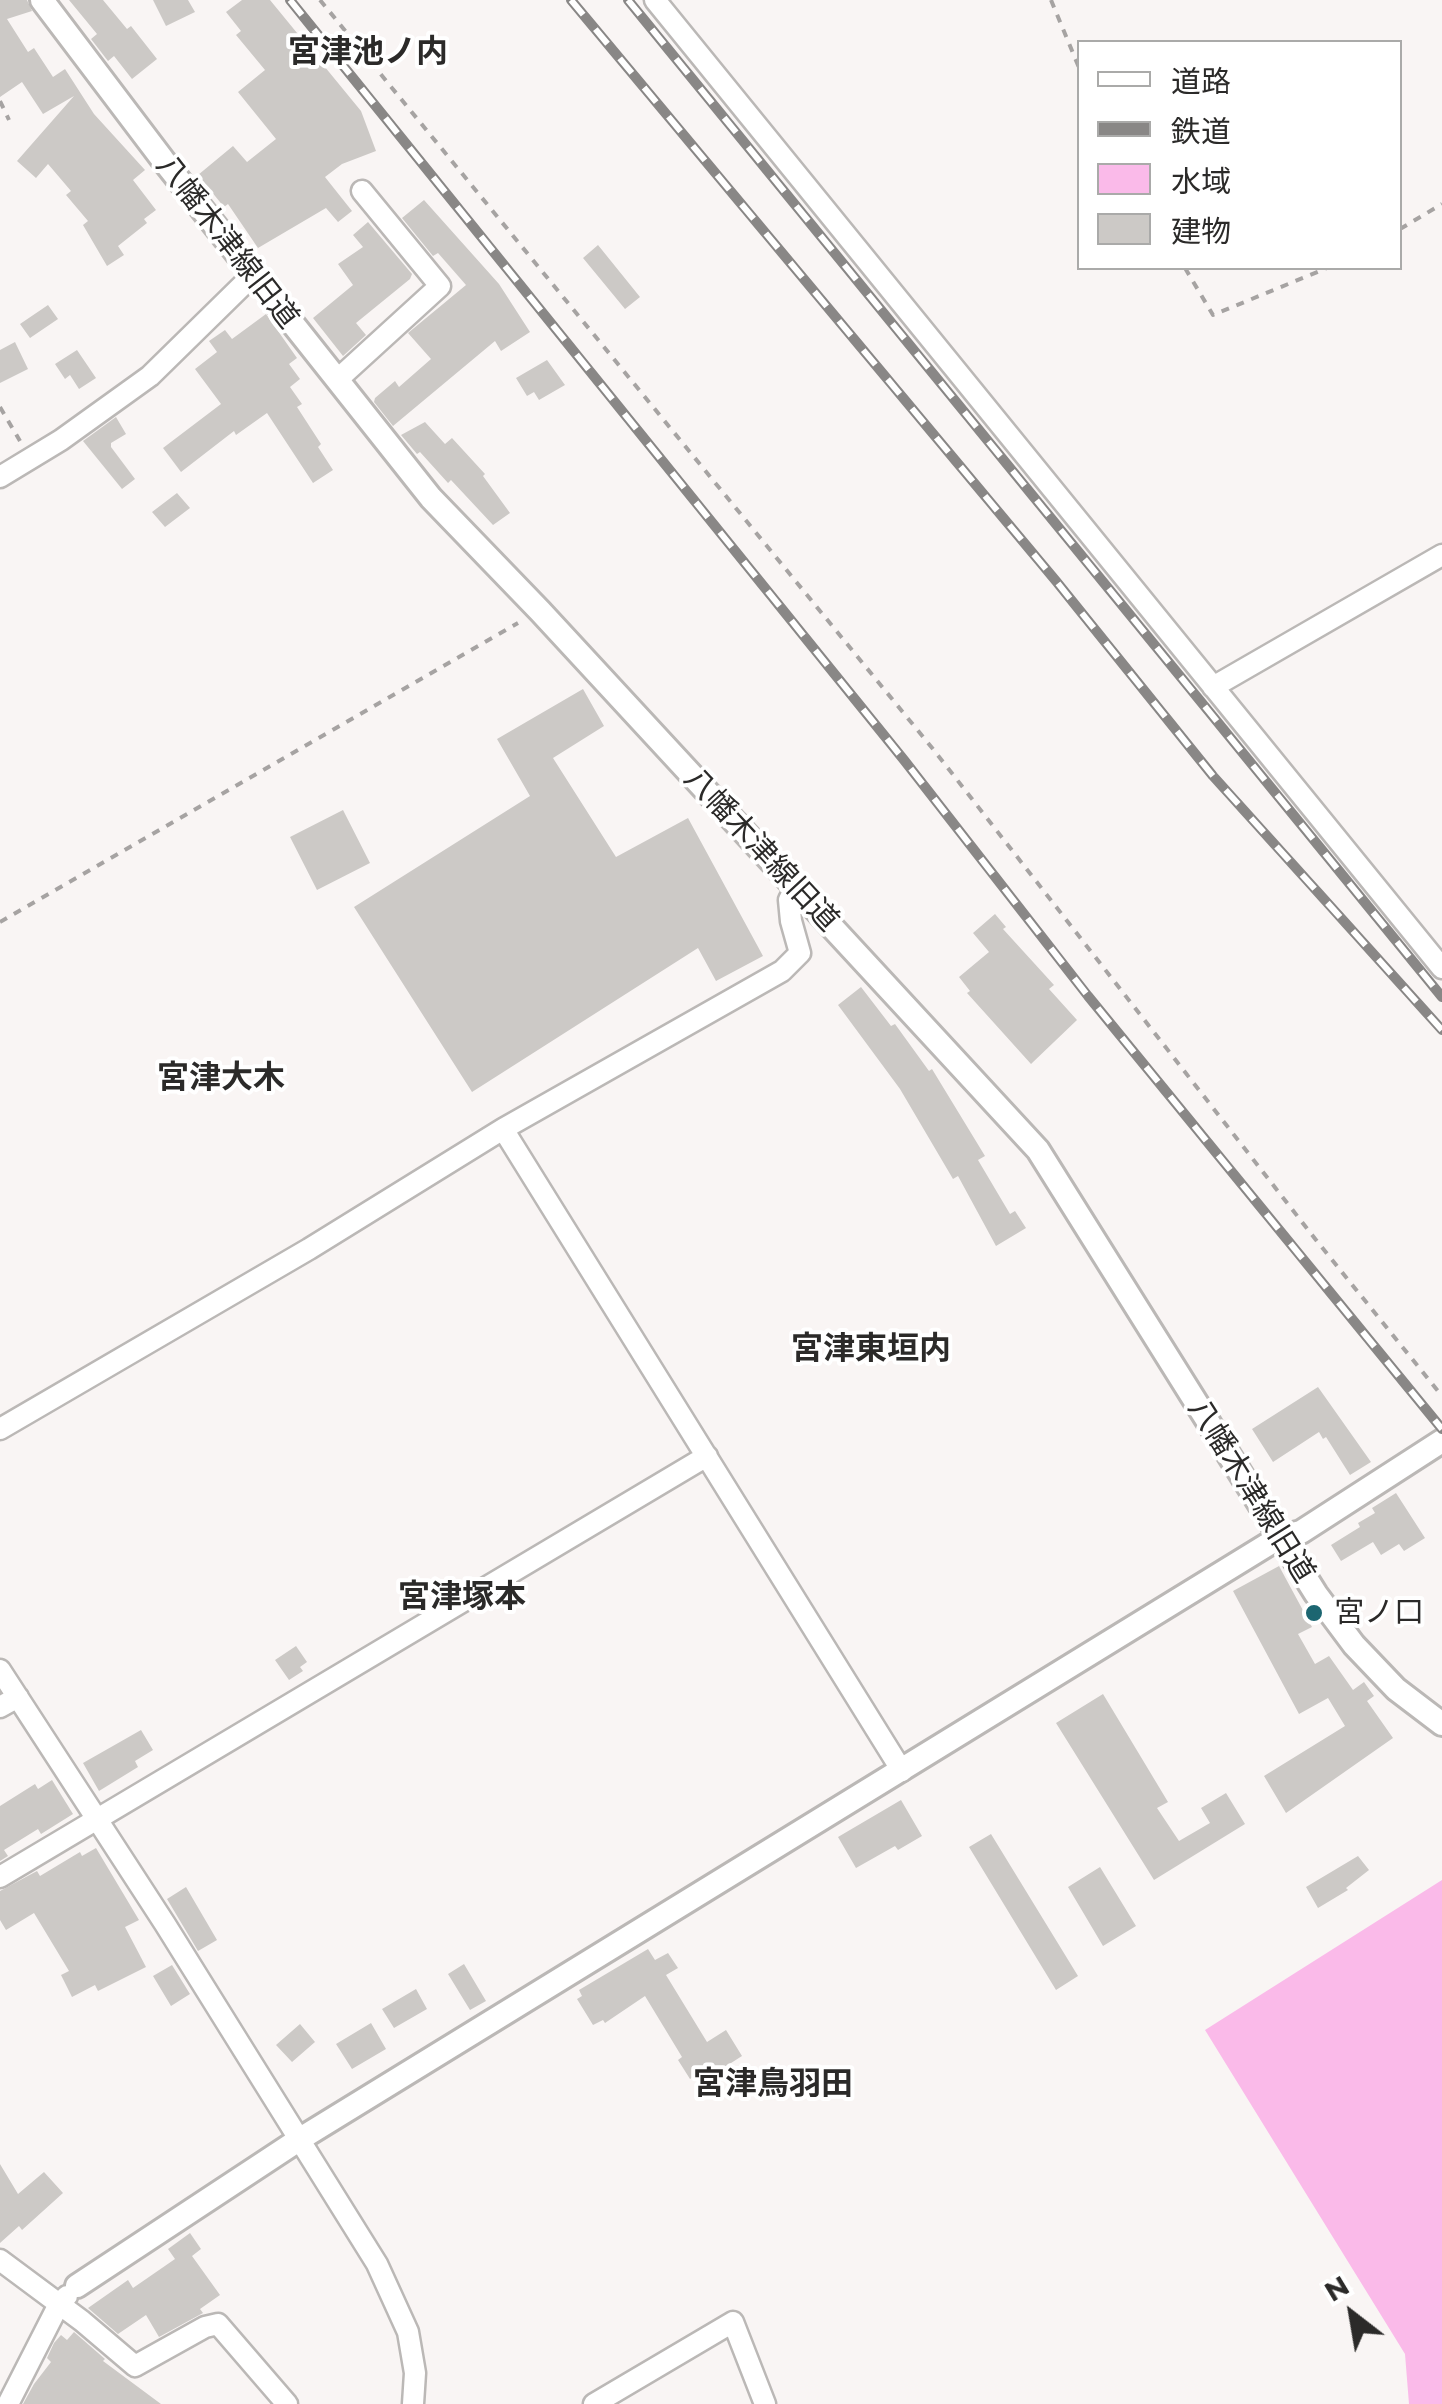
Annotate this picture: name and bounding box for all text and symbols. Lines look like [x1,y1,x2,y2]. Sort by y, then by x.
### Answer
district label: 宮津池ノ内 [288,34,448,72]
legend [1077,40,1402,270]
text: 道路 [1171,63,1231,100]
text: 鉄道 [1171,113,1231,150]
street label: 八幡木津線旧道 [148,148,306,336]
text: 水域 [1171,163,1231,200]
text: 建物 [1171,213,1231,250]
street label: 八幡木津線旧道 [676,761,846,939]
district label: 宮津大木 [157,1060,285,1098]
district label: 宮津東垣内 [791,1331,951,1369]
street label: 八幡木津線旧道 [1180,1392,1322,1590]
district label: 宮津塚本 [398,1579,526,1617]
place label: 宮ノ口 [1334,1595,1424,1631]
marker: 宮ノ口 [1303,1602,1325,1624]
district label: 宮津鳥羽田 [693,2066,853,2104]
north arrow [1302,2264,1402,2364]
text: N [1318,2268,1355,2309]

